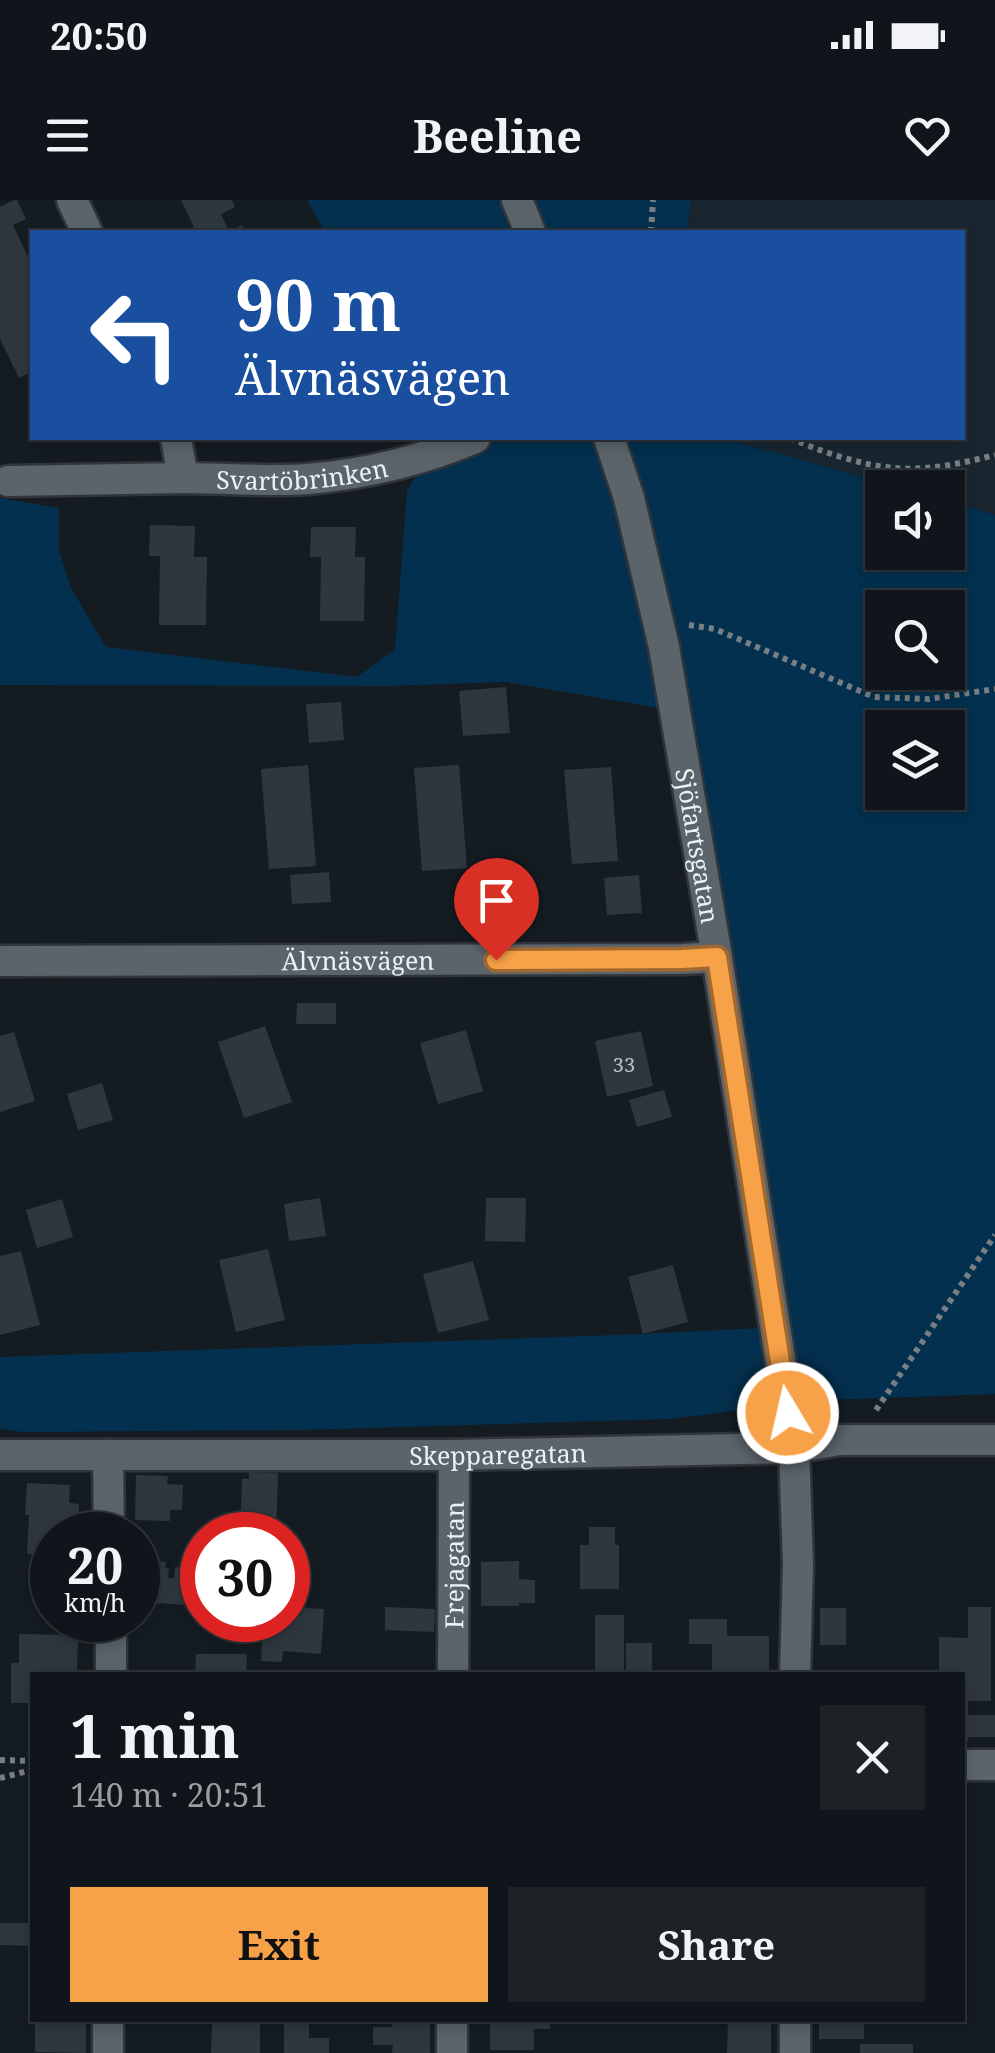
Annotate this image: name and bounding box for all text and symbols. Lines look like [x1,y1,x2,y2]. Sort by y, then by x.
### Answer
text: 20:50 [50,9,147,61]
text: Beeline [413,105,582,166]
icon: menu [40,108,95,163]
icon: heart [900,108,955,163]
text: 90 m [235,256,401,352]
icon: left [70,270,200,400]
text: Älvnäsvägen [235,347,510,408]
street label: Svartöbrinken [216,450,391,497]
map controls [865,470,965,810]
button: sound [865,470,965,570]
button: search [865,590,965,690]
button: layers [865,710,965,810]
street label: Sjöfartsgatan [668,765,728,926]
pin [454,858,539,961]
icon: arrive [469,873,524,928]
street label: Älvnäsvägen [281,943,435,977]
house number: 33 [613,1051,635,1078]
position arrow [736,1361,840,1465]
street label: Skepparegatan [409,1435,587,1472]
street label: Frejagatan [436,1501,471,1629]
speed limit sign: 30 [180,1512,310,1642]
text: 20 [67,1531,123,1599]
text: km/h [64,1585,126,1619]
text: 1 min [70,1694,240,1776]
button: close [820,1705,925,1810]
text: 140 m · 20:51 [70,1773,268,1816]
button: Exit [70,1887,488,2002]
button: Share [508,1887,925,2002]

